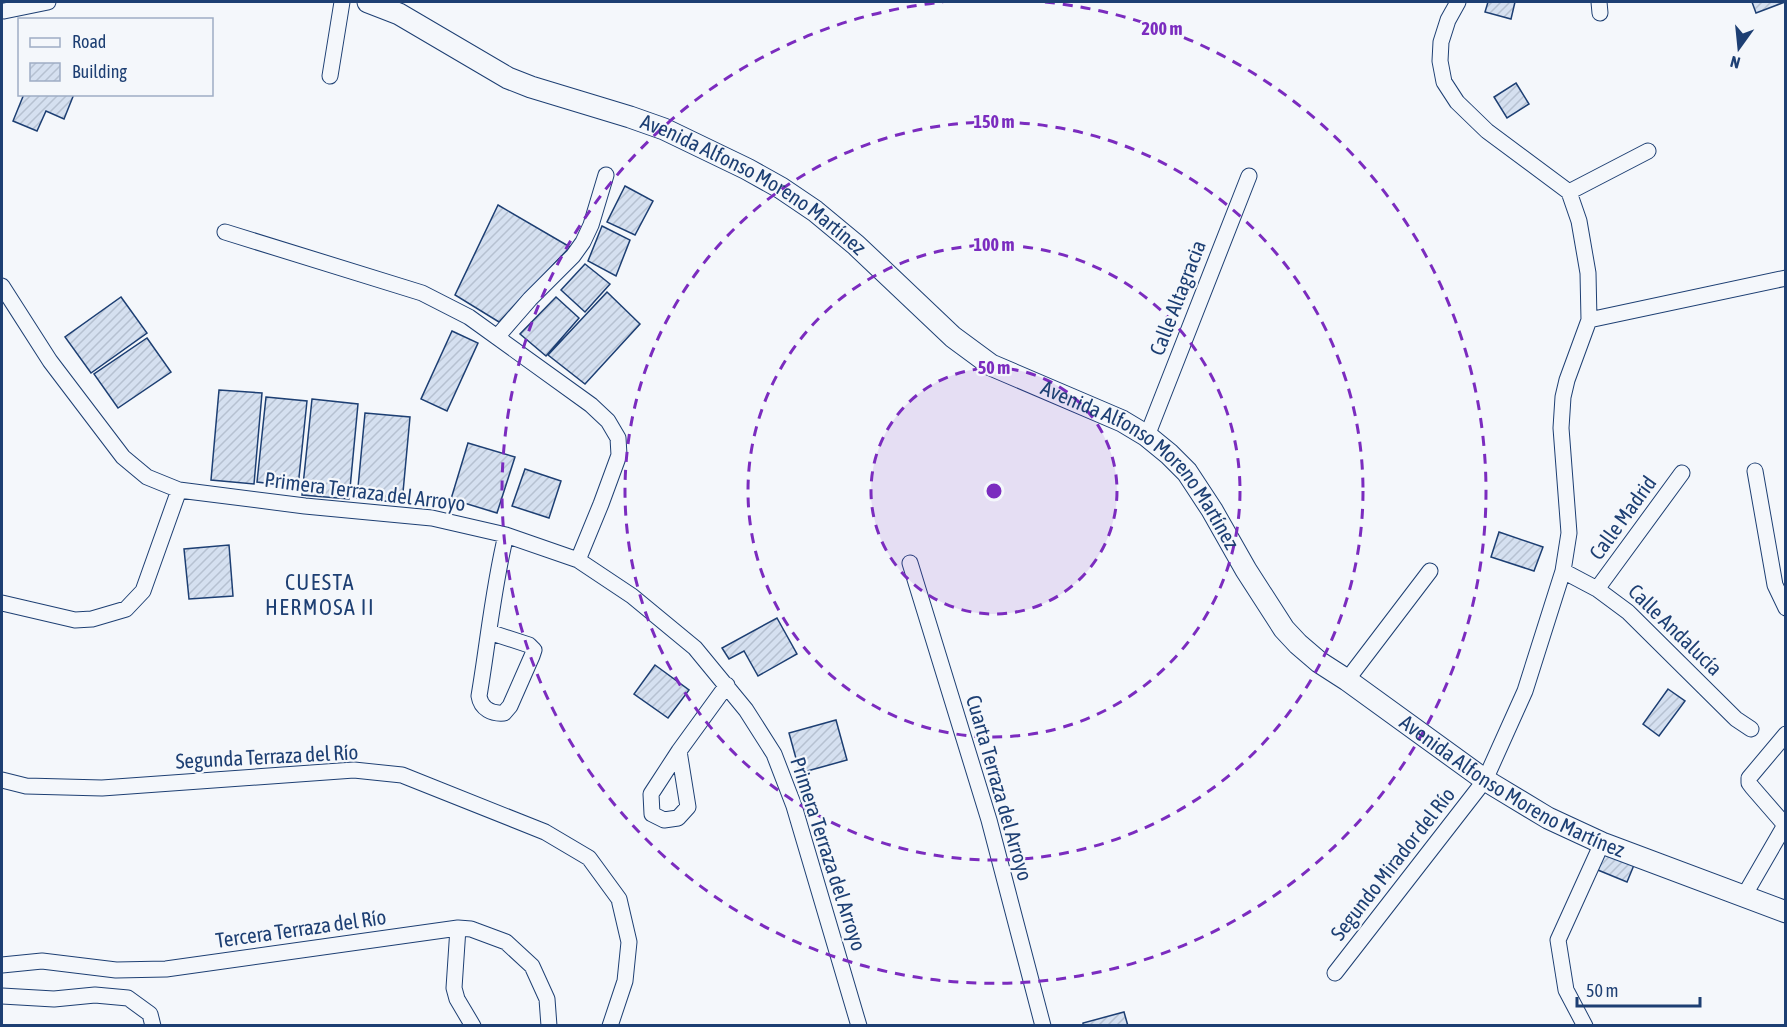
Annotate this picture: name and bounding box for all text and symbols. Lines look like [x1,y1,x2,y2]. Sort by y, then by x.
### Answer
legend [18,18,213,96]
text: 200 m [1142,18,1182,39]
north arrow [1709,18,1769,78]
text: Road [72,31,106,52]
text: N [1728,53,1742,72]
text: Building [72,61,127,82]
street label: Avenida Alfonso Moreno Martínez [638,109,872,260]
text: 150 m [974,111,1014,132]
text: 100 m [974,234,1014,255]
street label: Calle Altagracia [1144,237,1210,358]
text: 50 m [978,357,1010,378]
street label: Avenida Alfonso Moreno Martínez [1038,375,1245,553]
street label: Primera Terraza del Arroyo [263,467,467,515]
street label: Calle Madrid [1584,471,1661,564]
centre of rings [984,481,1004,501]
district label: CUESTA HERMOSA II [265,569,375,620]
street label: Calle Andalucía [1624,579,1727,680]
street label: Cuarta Terraza del Arroyo [962,692,1038,883]
street label: Avenida Alfonso Moreno Martínez [1396,709,1629,862]
street label: Segunda Terraza del Río [175,739,359,773]
street label: Primera Terraza del Arroyo [786,754,872,954]
street label: Segundo Mirador del Río [1325,782,1459,944]
street label: Tercera Terraza del Río [214,904,388,952]
scale bar [1577,970,1700,1008]
text: 50 m [1586,980,1618,1001]

